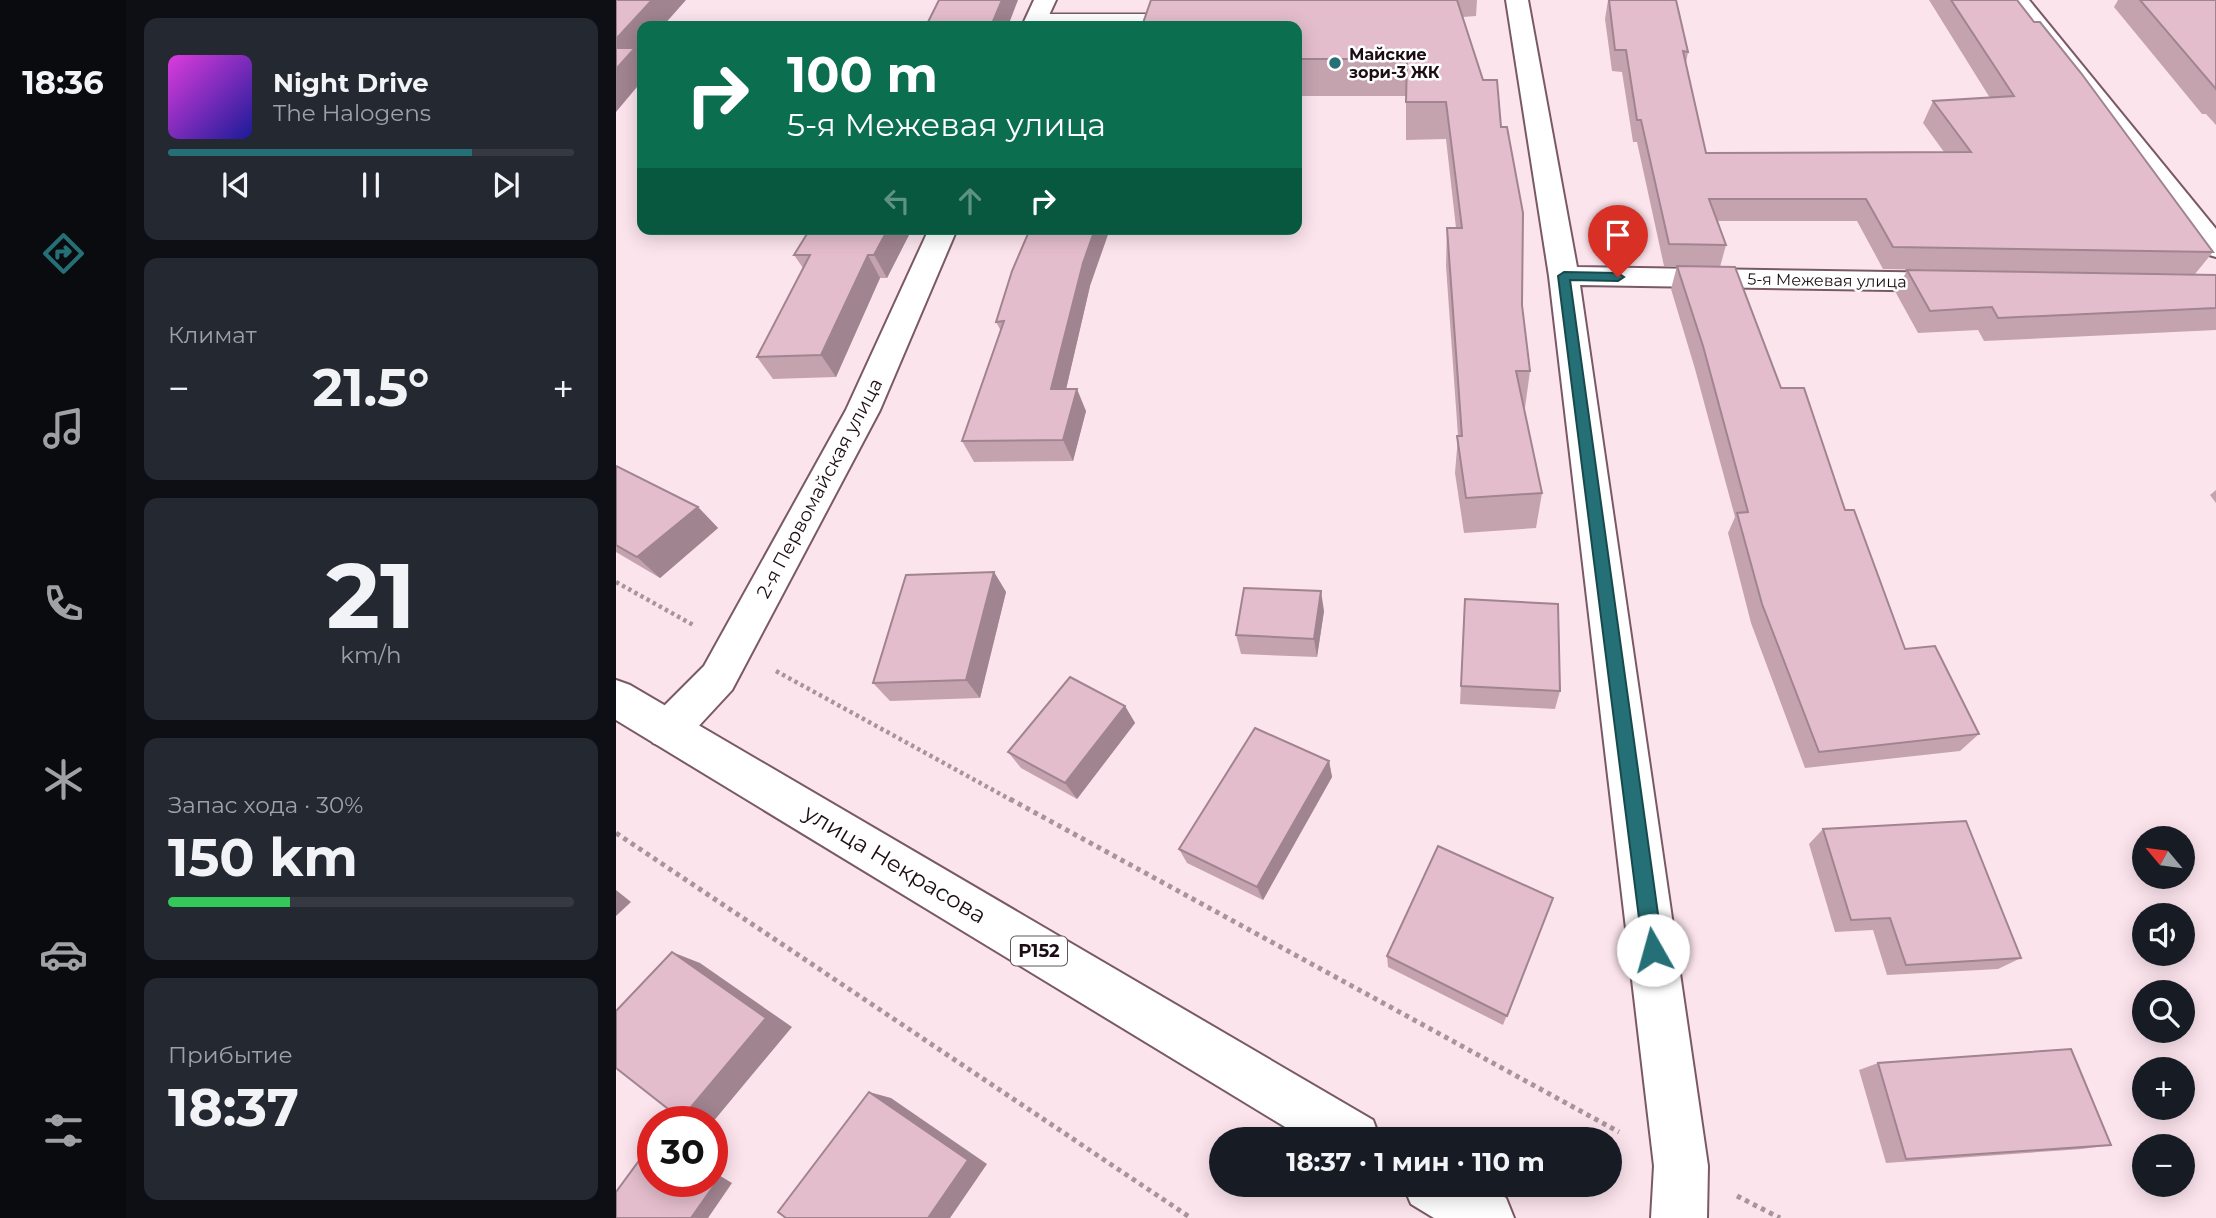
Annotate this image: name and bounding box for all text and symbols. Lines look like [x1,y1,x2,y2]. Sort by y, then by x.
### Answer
text: 100 m [787,45,938,104]
place label: Майские зори-3 ЖК [1349,45,1440,82]
icon: right [672,49,763,140]
marker: Майские зори-3 ЖК [1327,55,1343,71]
text: 18:36 [22,63,104,102]
text: Night Drive [273,67,429,99]
text: The Halogens [273,99,431,127]
text: 5-я Межевая улица [787,105,1106,144]
icon: previous [217,166,255,204]
icon: pause [352,166,390,204]
icon: next [487,166,525,204]
icon: left [878,182,916,220]
icon: ahead [951,182,989,220]
icon: right [1024,182,1062,220]
pin [1588,205,1648,277]
icon: arrive [1599,216,1637,254]
icon: directions [39,229,88,278]
street label: 5-я Межевая улица [1747,270,1907,291]
text: Климат [168,321,257,349]
text: 21.5° [312,356,430,419]
text: − [168,365,190,412]
text: + [552,365,574,412]
street label: 2-я Первомайская улица [752,374,887,602]
icon: music [39,404,88,453]
text: 21 [326,540,416,651]
icon: phone [39,579,88,628]
text: km/h [340,641,402,669]
icon: climate [39,755,88,804]
text: Запас хода · 30% [168,791,363,819]
street label: улица Некрасова [798,798,991,930]
text: 150 km [168,826,358,889]
north arrow [2132,826,2194,889]
map controls [2132,826,2195,1197]
button: sound [2132,903,2195,966]
position arrow [1616,913,1690,987]
icon: car [39,930,88,979]
road number: Р152 [1011,936,1067,966]
button: search [2132,980,2195,1043]
text: Прибытие [168,1041,293,1069]
button: + [2132,1057,2195,1120]
text: 18:37 [168,1076,299,1139]
icon: filters [39,1106,88,1155]
speed limit sign: 30 [637,1106,728,1197]
button: − [2132,1134,2195,1197]
text: 18:37 · 1 мин · 110 m [1286,1146,1545,1178]

